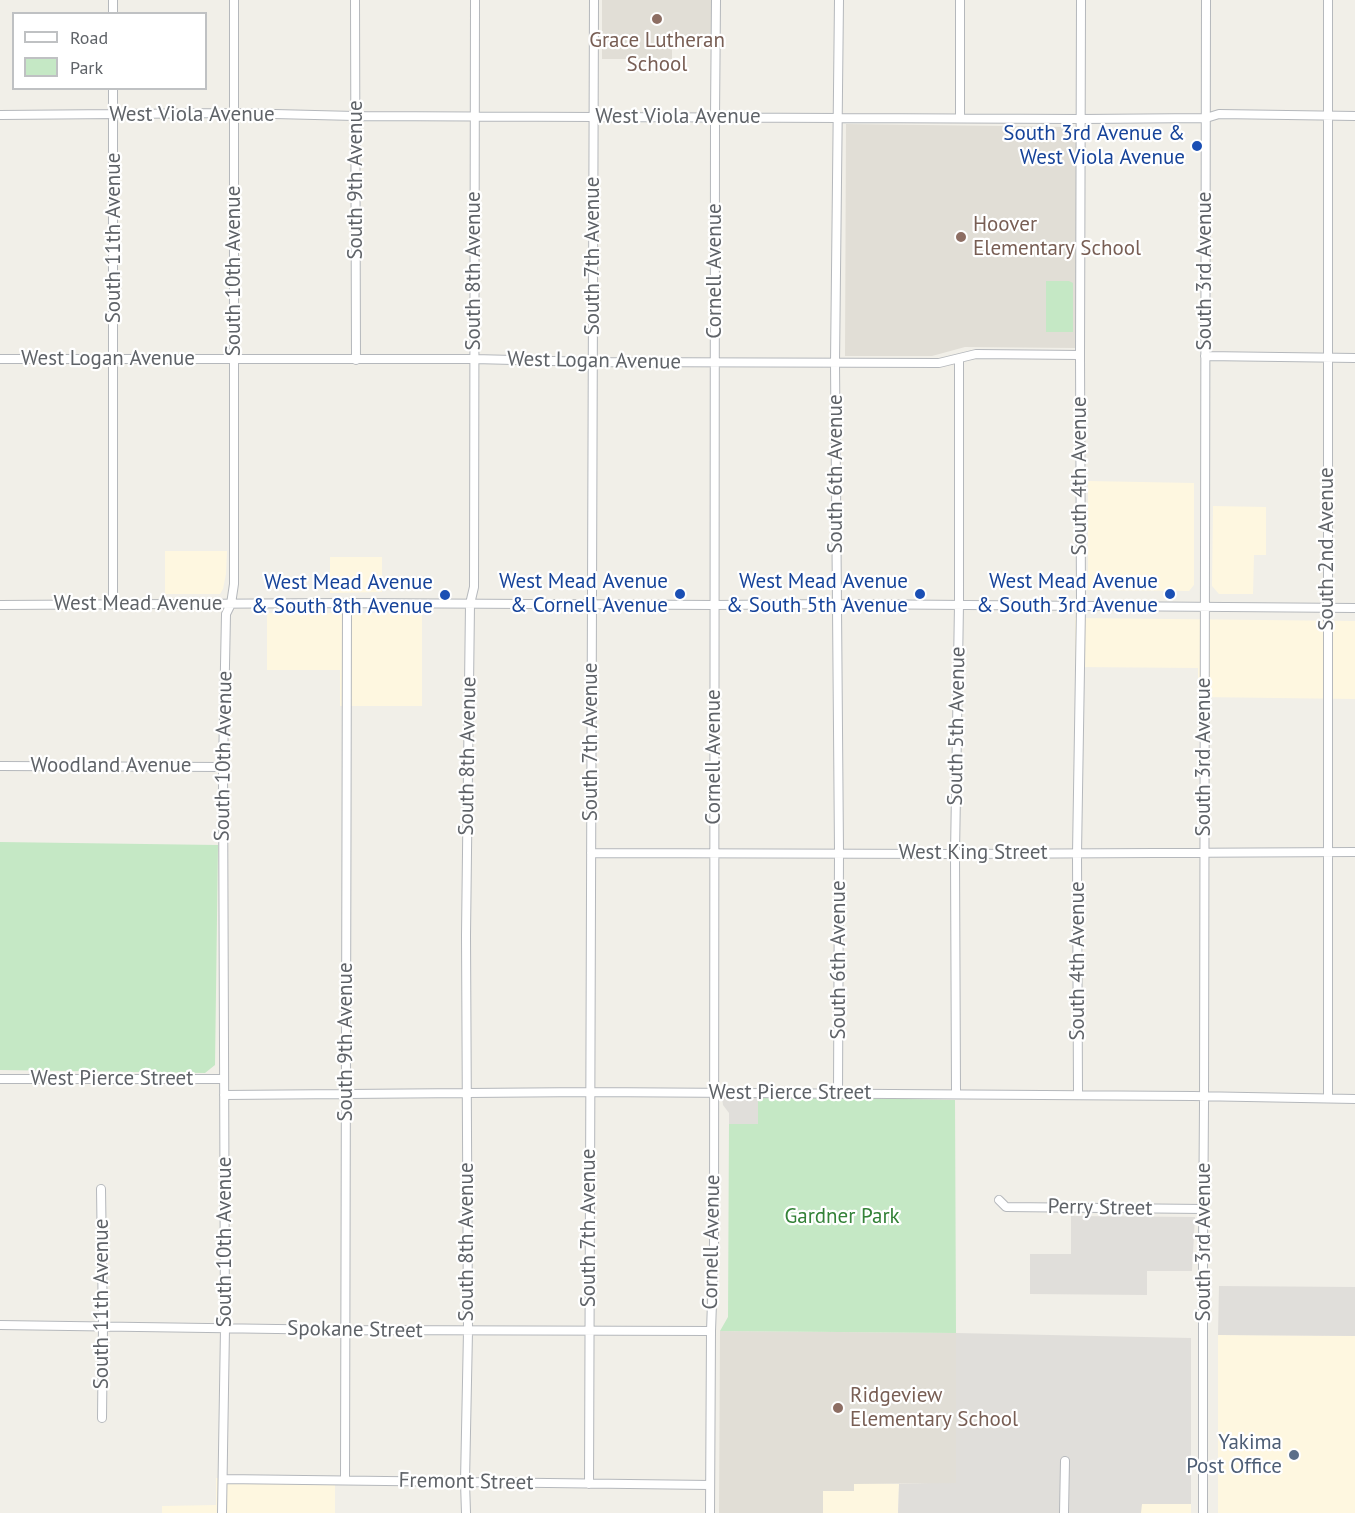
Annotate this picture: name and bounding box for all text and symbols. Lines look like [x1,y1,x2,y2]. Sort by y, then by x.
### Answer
legend [12,12,207,90]
marker: Grace Lutheran School [650,12,664,26]
text: Road [70,26,108,49]
place label: Grace Lutheran School [589,28,725,78]
text: Park [70,56,103,79]
street label: South 9th Avenue [343,100,369,260]
street label: West Viola Avenue [109,102,275,128]
street label: West Viola Avenue [595,104,761,130]
place label: South 3rd Avenue & West Viola Avenue [1003,121,1185,171]
marker: South 3rd Avenue & West Viola Avenue [1190,139,1204,153]
street label: South 11th Avenue [101,153,127,323]
street label: South 7th Avenue [580,177,606,335]
street label: South 10th Avenue [221,186,247,356]
street label: South 8th Avenue [461,191,487,351]
street label: South 3rd Avenue [1192,191,1218,351]
street label: Cornell Avenue [702,203,728,339]
place label: Hoover Elementary School [973,212,1141,262]
marker: Hoover Elementary School [954,230,968,244]
street label: West Logan Avenue [21,346,195,372]
street label: West Logan Avenue [507,347,681,375]
street label: South 6th Avenue [823,394,849,554]
street label: South 4th Avenue [1067,396,1093,556]
street label: South 2nd Avenue [1314,467,1340,631]
place label: West Mead Avenue & Cornell Avenue [499,569,668,619]
place label: West Mead Avenue & South 5th Avenue [726,569,908,619]
place label: West Mead Avenue & South 3rd Avenue [976,569,1158,619]
place label: West Mead Avenue & South 8th Avenue [251,570,433,620]
marker: West Mead Avenue & Cornell Avenue [673,587,687,601]
marker: West Mead Avenue & South 5th Avenue [913,587,927,601]
marker: West Mead Avenue & South 3rd Avenue [1163,587,1177,601]
marker: West Mead Avenue & South 8th Avenue [438,588,452,602]
street label: West Mead Avenue [54,591,222,617]
street label: South 5th Avenue [943,646,971,806]
street label: South 7th Avenue [578,663,604,821]
street label: South 10th Avenue [210,670,238,842]
street label: South 8th Avenue [454,676,482,836]
street label: South 3rd Avenue [1191,677,1217,837]
street label: Cornell Avenue [701,689,727,825]
street label: Woodland Avenue [31,753,191,779]
street label: West King Street [898,840,1048,866]
street label: South 6th Avenue [826,880,852,1040]
street label: South 4th Avenue [1065,881,1091,1041]
street label: South 9th Avenue [333,962,359,1122]
street label: West Pierce Street [31,1066,193,1092]
street label: West Pierce Street [709,1080,871,1106]
street label: South 7th Avenue [576,1149,602,1307]
street label: South 10th Avenue [212,1157,238,1327]
street label: South 8th Avenue [454,1162,480,1322]
street label: South 3rd Avenue [1191,1162,1217,1322]
street label: Cornell Avenue [698,1174,726,1310]
street label: Perry Street [1047,1194,1153,1222]
park label: Gardner Park [784,1204,900,1230]
street label: South 11th Avenue [89,1219,115,1389]
street label: Spokane Street [287,1316,423,1344]
place label: Ridgeview Elementary School [850,1383,1018,1433]
marker: Ridgeview Elementary School [831,1401,845,1415]
place label: Yakima Post Office [1186,1430,1282,1480]
marker: Yakima Post Office [1287,1448,1301,1462]
street label: Fremont Street [398,1468,534,1496]

